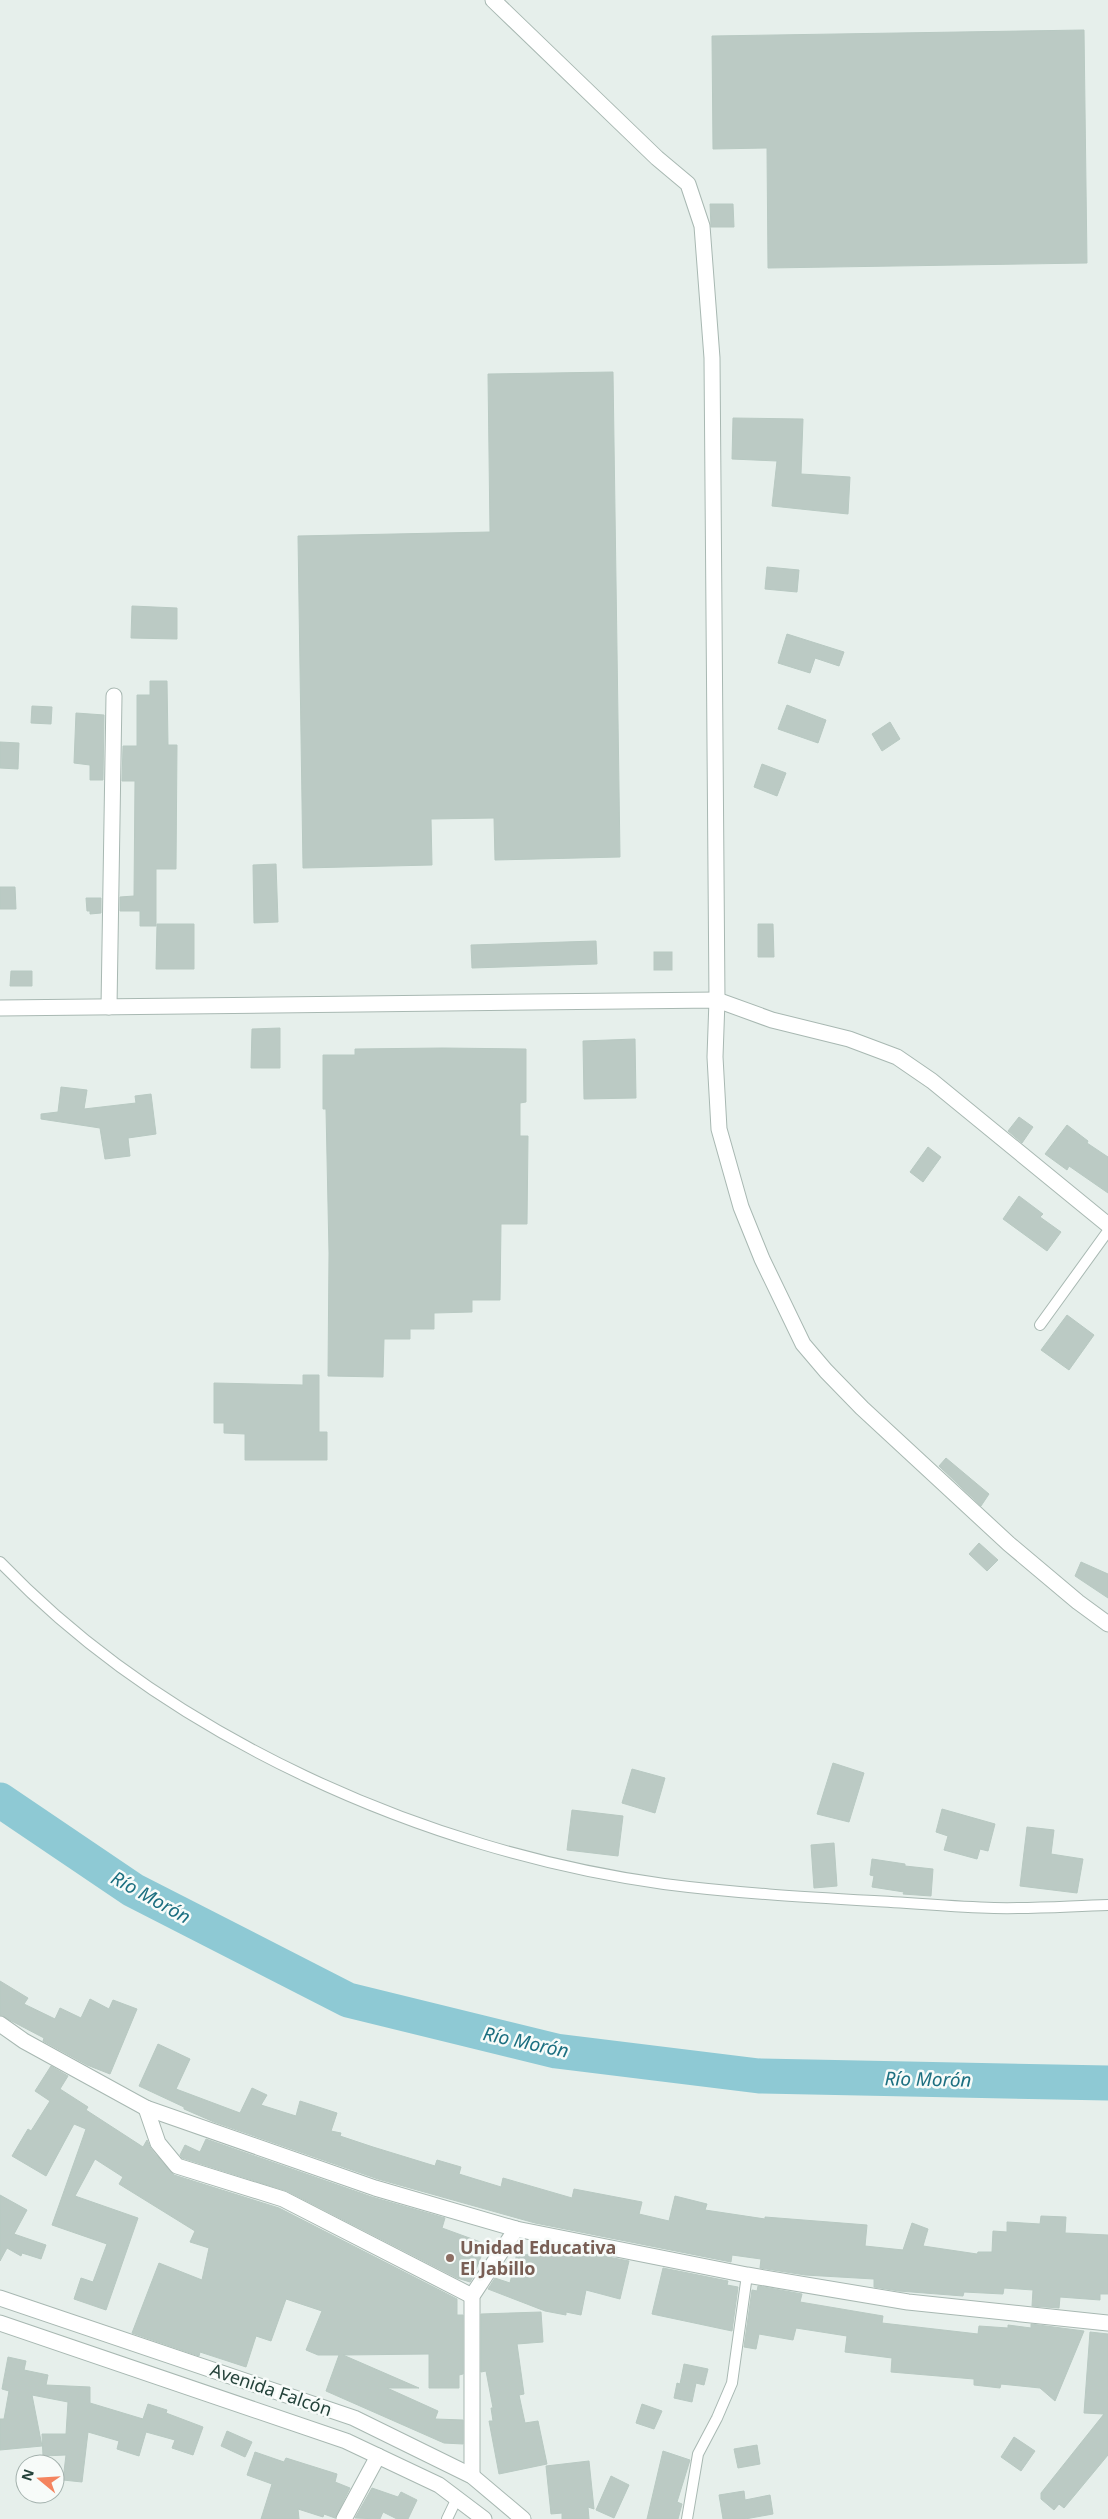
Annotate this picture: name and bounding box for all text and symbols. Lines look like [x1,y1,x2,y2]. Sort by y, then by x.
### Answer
water label: Río Morón [107,1865,195,1929]
water label: Río Morón [481,2020,571,2064]
water label: Río Morón [884,2065,972,2093]
place label: Unidad Educativa El Jabillo [460,2235,616,2280]
marker: Unidad Educativa El Jabillo [444,2252,456,2264]
street label: Avenida Falcón [207,2357,335,2421]
north arrow [15,2454,65,2504]
text: N [16,2466,38,2483]

